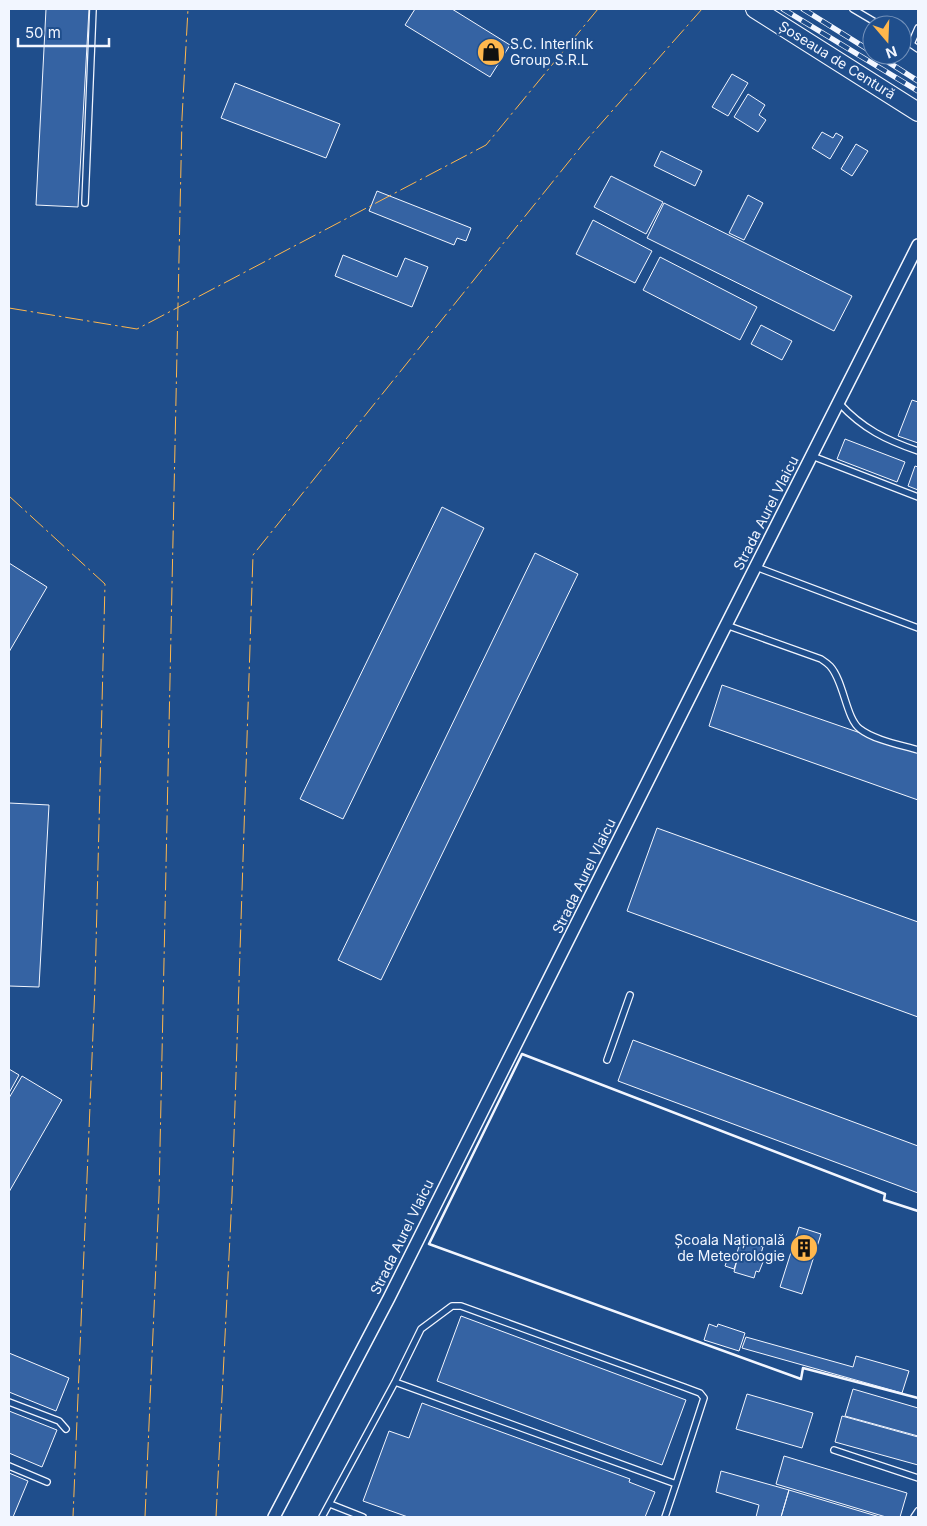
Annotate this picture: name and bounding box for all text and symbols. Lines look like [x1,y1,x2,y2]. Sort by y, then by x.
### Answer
scale bar [18,15,109,47]
north arrow [862,15,912,65]
street label: Șoseaua de Centură [775,17,899,103]
text: 50 m [25,23,61,42]
place label: S.C. Interlink Group S.R.L [510,35,594,68]
shop icon: S.C. Interlink Group S.R.L [476,37,506,67]
text: N [884,43,899,63]
street label: Strada Aurel Vlaicu [729,453,802,573]
street label: Strada Aurel Vlaicu [548,815,619,936]
street label: Strada Aurel Vlaicu [366,1176,437,1297]
place label: Școala Națională de Meteorologie [674,1231,785,1264]
building icon: Școala Națională de Meteorologie [789,1233,819,1263]

